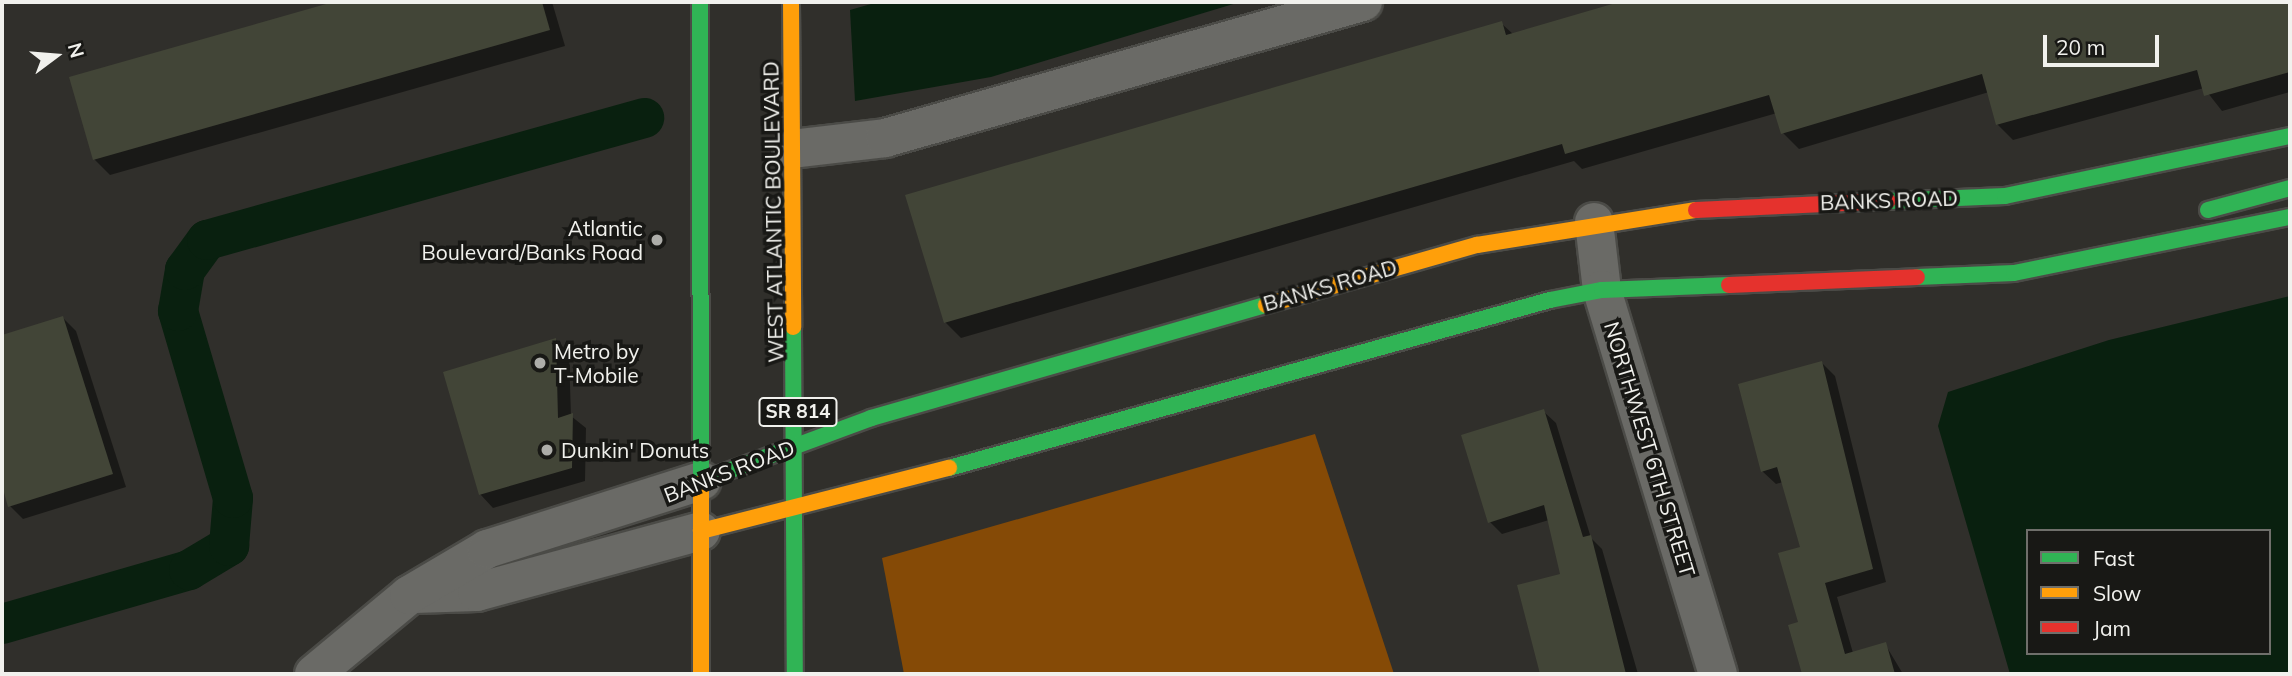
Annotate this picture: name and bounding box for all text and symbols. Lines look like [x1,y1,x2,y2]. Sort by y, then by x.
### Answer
north arrow [21,21,91,91]
scale bar [2047,21,2162,65]
text: 20 m [2056,34,2105,60]
text: N [63,40,90,60]
street label: WEST ATLANTIC BOULEVARD [758,61,788,363]
street label: BANKS ROAD [1820,185,1958,215]
place label: Atlantic Boulevard/Banks Road [421,215,643,265]
marker: Atlantic Boulevard/Banks Road [649,232,665,248]
street label: BANKS ROAD [1260,254,1400,316]
street label: NORTHWEST 6TH STREET [1599,319,1701,579]
place label: Metro by T-Mobile [554,338,639,388]
marker: Metro by T-Mobile [532,355,548,371]
road number: SR 814 [758,396,838,428]
street label: BANKS ROAD [660,434,798,508]
place label: Dunkin' Donuts [561,437,709,463]
marker: Dunkin' Donuts [539,442,555,458]
legend [2026,529,2271,655]
text: Fast [2093,545,2135,571]
text: Slow [2093,580,2141,606]
text: Jam [2093,615,2131,641]

